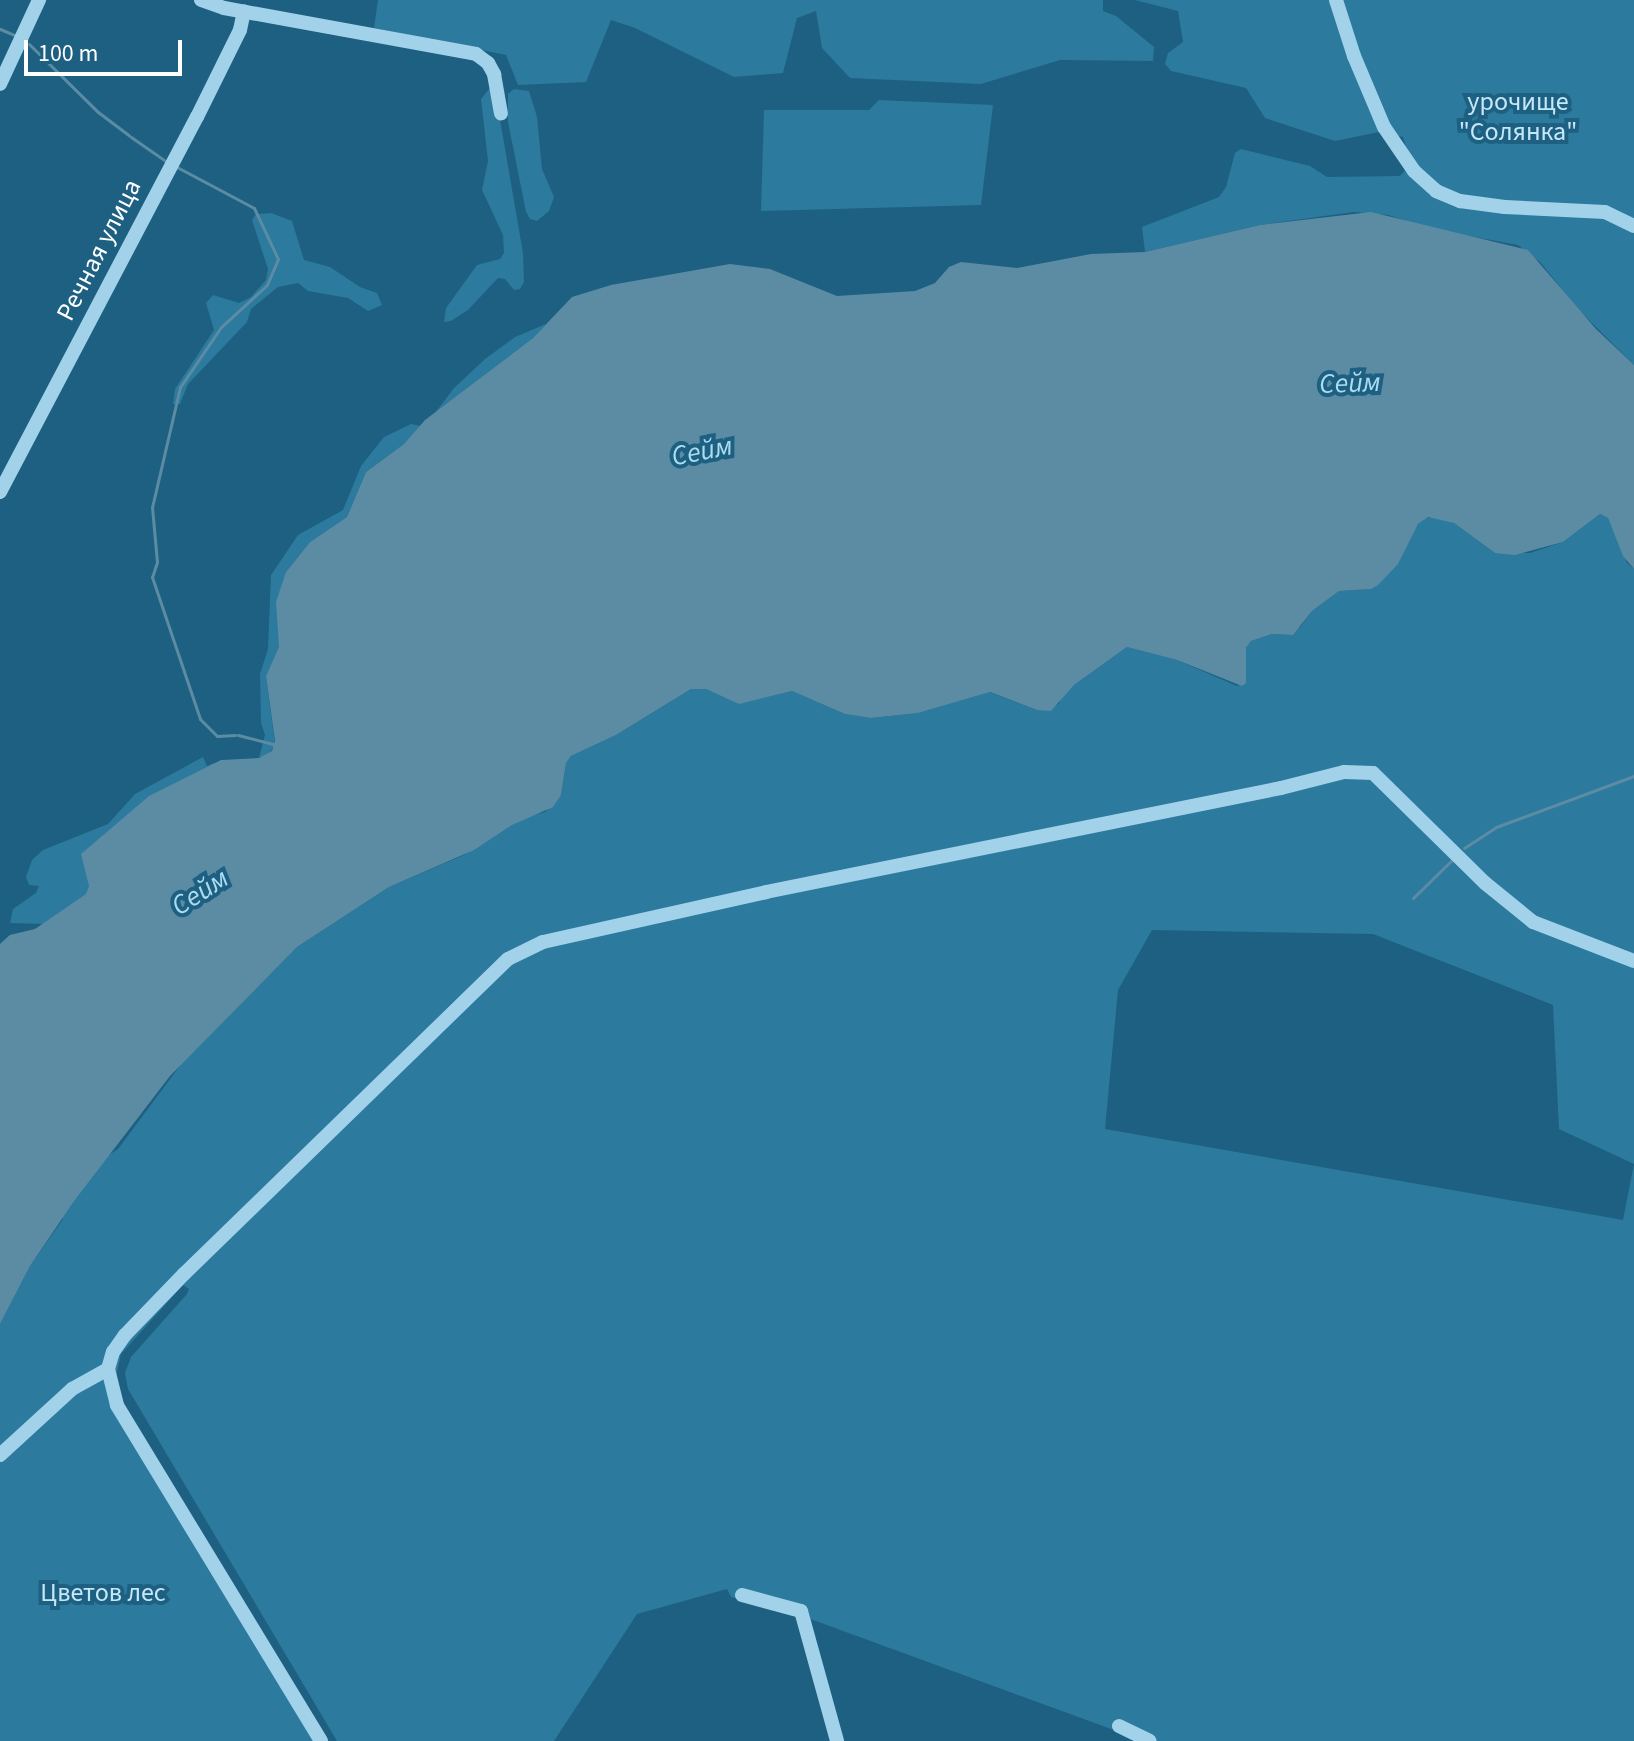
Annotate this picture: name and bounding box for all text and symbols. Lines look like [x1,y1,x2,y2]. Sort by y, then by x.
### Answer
scale bar [28,24,186,74]
text: 100 m [38,36,98,71]
park label: урочище "Солянка" [1459,86,1577,148]
street label: Речная улица [50,174,148,326]
water label: Сейм [1319,365,1381,401]
water label: Сейм [669,429,735,473]
water label: Сейм [165,861,235,923]
park label: Цветов лес [40,1577,166,1609]

